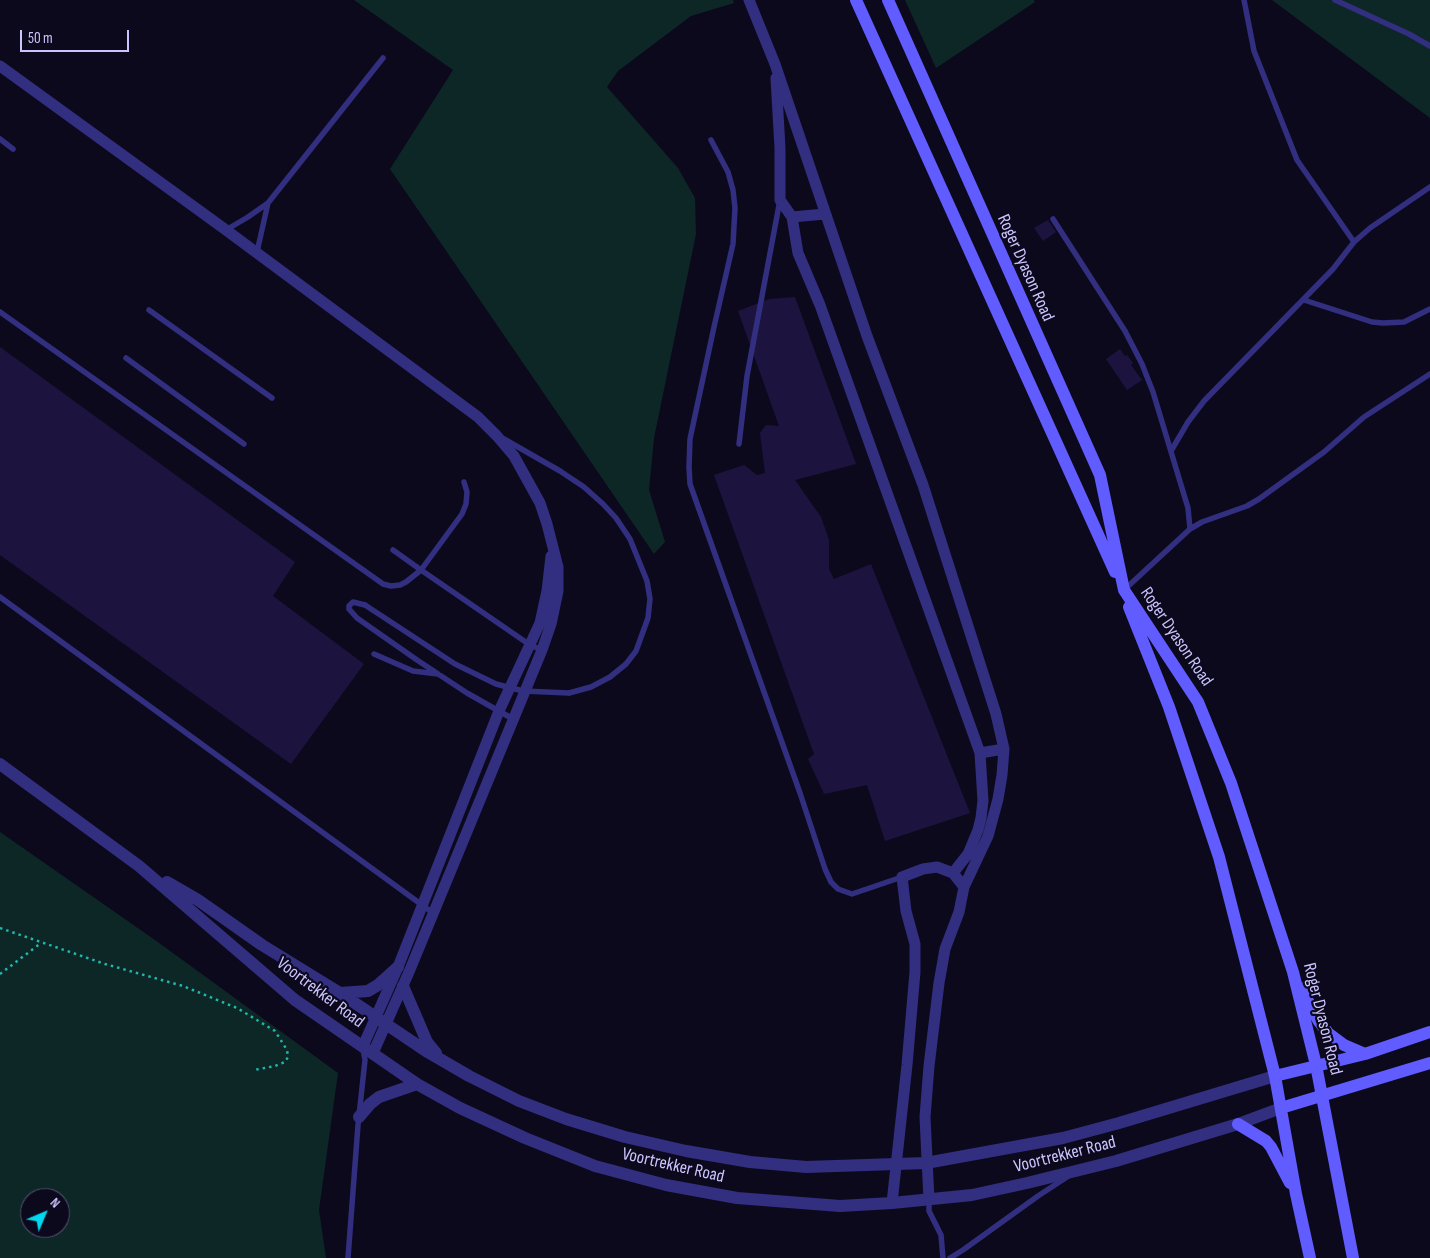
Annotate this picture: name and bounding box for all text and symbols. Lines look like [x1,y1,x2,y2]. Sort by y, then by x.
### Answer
scale bar [22,20,131,52]
text: 50 m [28,29,53,48]
street label: Roger Dyason Road [992,211,1058,325]
street label: Roger Dyason Road [1135,583,1217,691]
street label: Voortrekker Road [272,953,368,1033]
street label: Roger Dyason Road [1298,961,1346,1077]
street label: Voortrekker Road [1012,1132,1118,1178]
street label: Voortrekker Road [620,1144,726,1188]
north arrow [20,1188,70,1238]
text: N [47,1194,64,1211]

